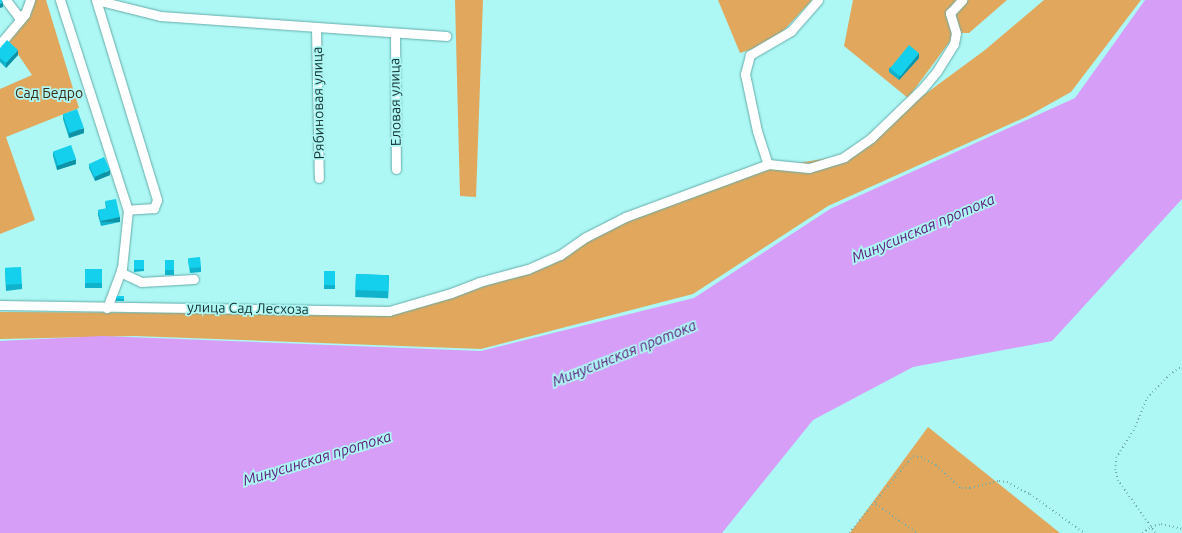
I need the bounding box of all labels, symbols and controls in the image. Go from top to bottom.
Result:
street label: Рябиновая улица [309,46,327,160]
street label: Еловая улица [386,58,404,146]
park label: Сад Бедро [15,85,83,101]
water label: Минусинская протока [849,190,997,266]
street label: улица Сад Лесхоза [187,299,309,317]
water label: Минусинская протока [549,316,699,390]
water label: Минусинская протока [241,427,393,489]

